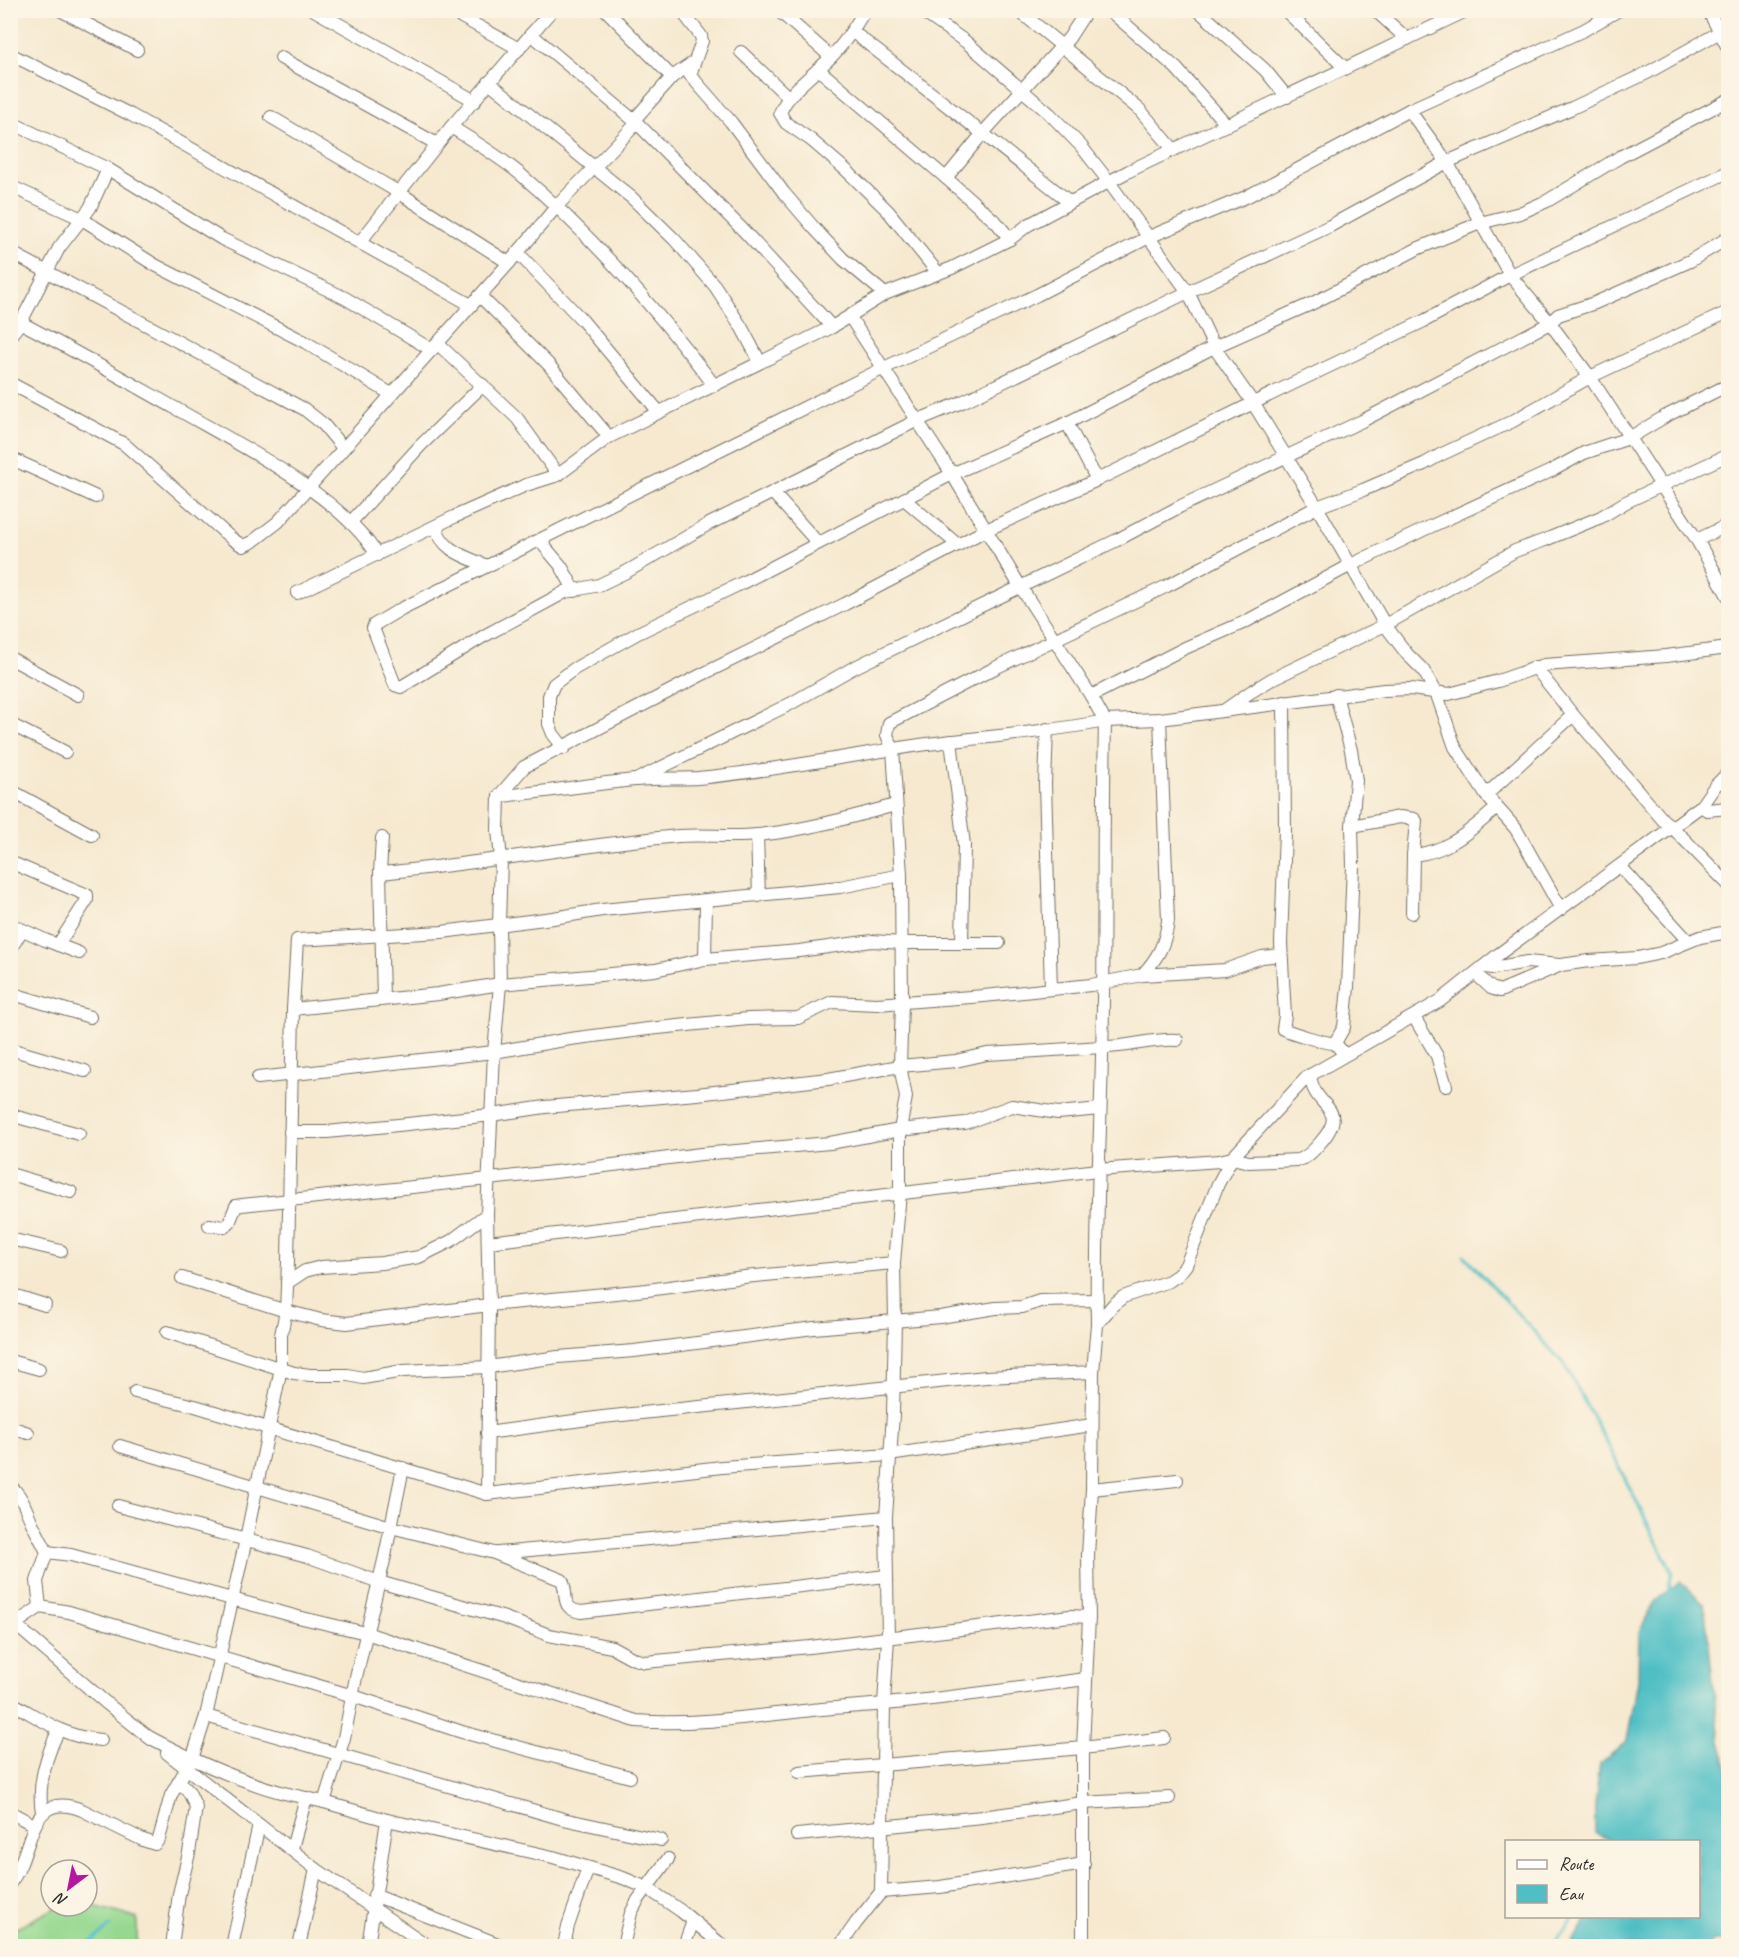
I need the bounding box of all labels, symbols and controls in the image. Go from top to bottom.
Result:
legend [1505,1840,1700,1918]
text: Route [1559,1853,1594,1875]
north arrow [39,1858,99,1918]
text: Eau [1559,1883,1584,1905]
text: N [49,1887,71,1911]

